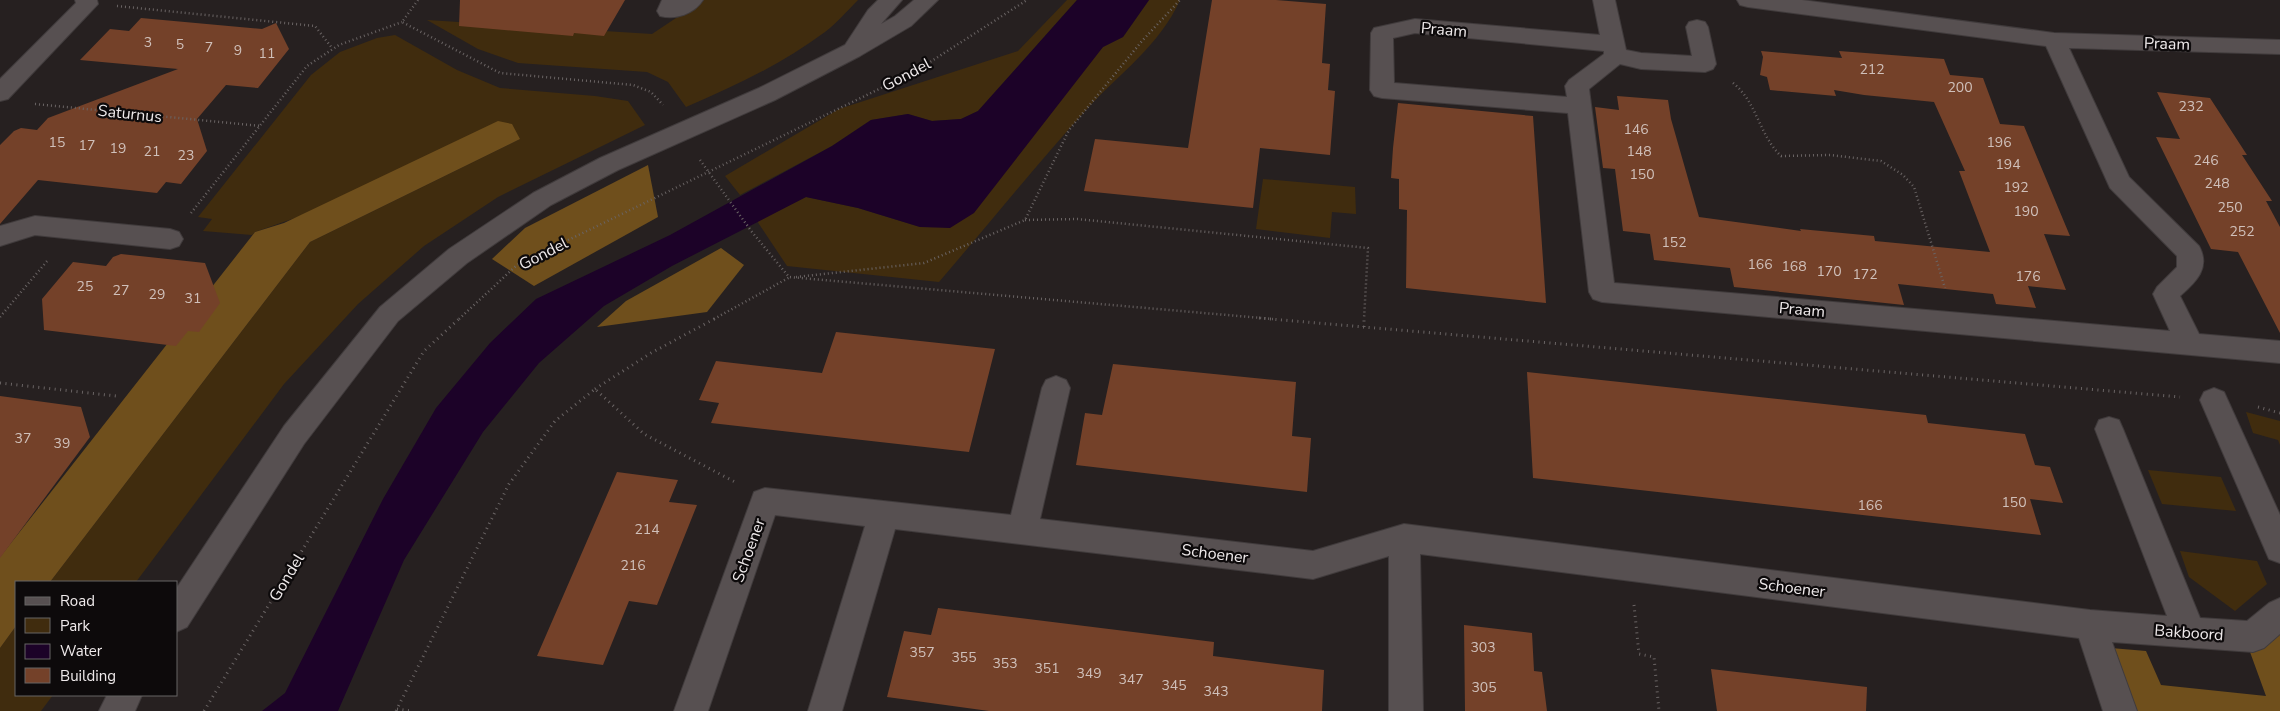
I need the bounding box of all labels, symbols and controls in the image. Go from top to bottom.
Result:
street label: Praam [1420,17,1468,43]
street label: Praam [2143,32,2190,56]
house number: 3 [144,33,152,52]
house number: 5 [176,35,184,54]
house number: 7 [205,38,213,57]
house number: 9 [234,41,242,60]
house number: 11 [259,44,275,63]
street label: Gondel [878,53,935,97]
house number: 212 [1859,60,1885,79]
house number: 200 [1947,78,1973,97]
house number: 232 [2178,97,2204,116]
street label: Saturnus [97,100,163,128]
house number: 146 [1623,120,1649,139]
house number: 15 [49,133,65,152]
house number: 196 [1986,133,2012,152]
house number: 17 [79,136,95,155]
house number: 19 [110,139,126,158]
house number: 21 [144,142,160,161]
house number: 148 [1626,142,1652,161]
house number: 23 [178,146,194,165]
house number: 246 [2193,151,2219,170]
house number: 194 [1995,155,2021,174]
house number: 150 [1629,165,1655,184]
house number: 248 [2204,174,2230,193]
house number: 192 [2003,178,2029,197]
house number: 250 [2217,198,2243,217]
house number: 190 [2013,202,2039,221]
house number: 252 [2229,222,2255,241]
street label: Gondel [515,232,572,276]
house number: 152 [1661,233,1687,252]
house number: 166 [1747,255,1773,274]
house number: 168 [1781,257,1807,276]
house number: 170 [1816,262,1842,281]
house number: 172 [1852,265,1878,284]
house number: 176 [2015,267,2041,286]
house number: 25 [77,277,93,296]
house number: 27 [113,281,129,300]
house number: 29 [149,285,165,304]
house number: 31 [185,289,201,308]
street label: Praam [1778,297,1826,323]
house number: 37 [15,429,31,448]
house number: 39 [54,434,70,453]
house number: 150 [2001,493,2027,512]
house number: 166 [1857,496,1883,515]
street label: Schoener [727,515,771,586]
house number: 214 [634,520,660,539]
street label: Schoener [1180,539,1250,569]
street label: Gondel [264,549,310,606]
house number: 216 [620,556,646,575]
street label: Schoener [1757,573,1827,603]
legend [15,581,178,696]
text: Road [60,591,95,611]
text: Park [60,616,90,636]
street label: Bakboord [2154,620,2224,646]
house number: 303 [1470,638,1496,657]
text: Water [60,641,103,661]
house number: 357 [909,643,935,662]
house number: 355 [951,648,977,667]
house number: 353 [992,654,1018,673]
house number: 351 [1034,659,1060,678]
house number: 349 [1076,664,1102,683]
text: Building [60,666,116,686]
house number: 347 [1118,670,1144,689]
house number: 345 [1161,676,1187,695]
house number: 305 [1471,678,1497,697]
house number: 343 [1203,682,1229,701]

